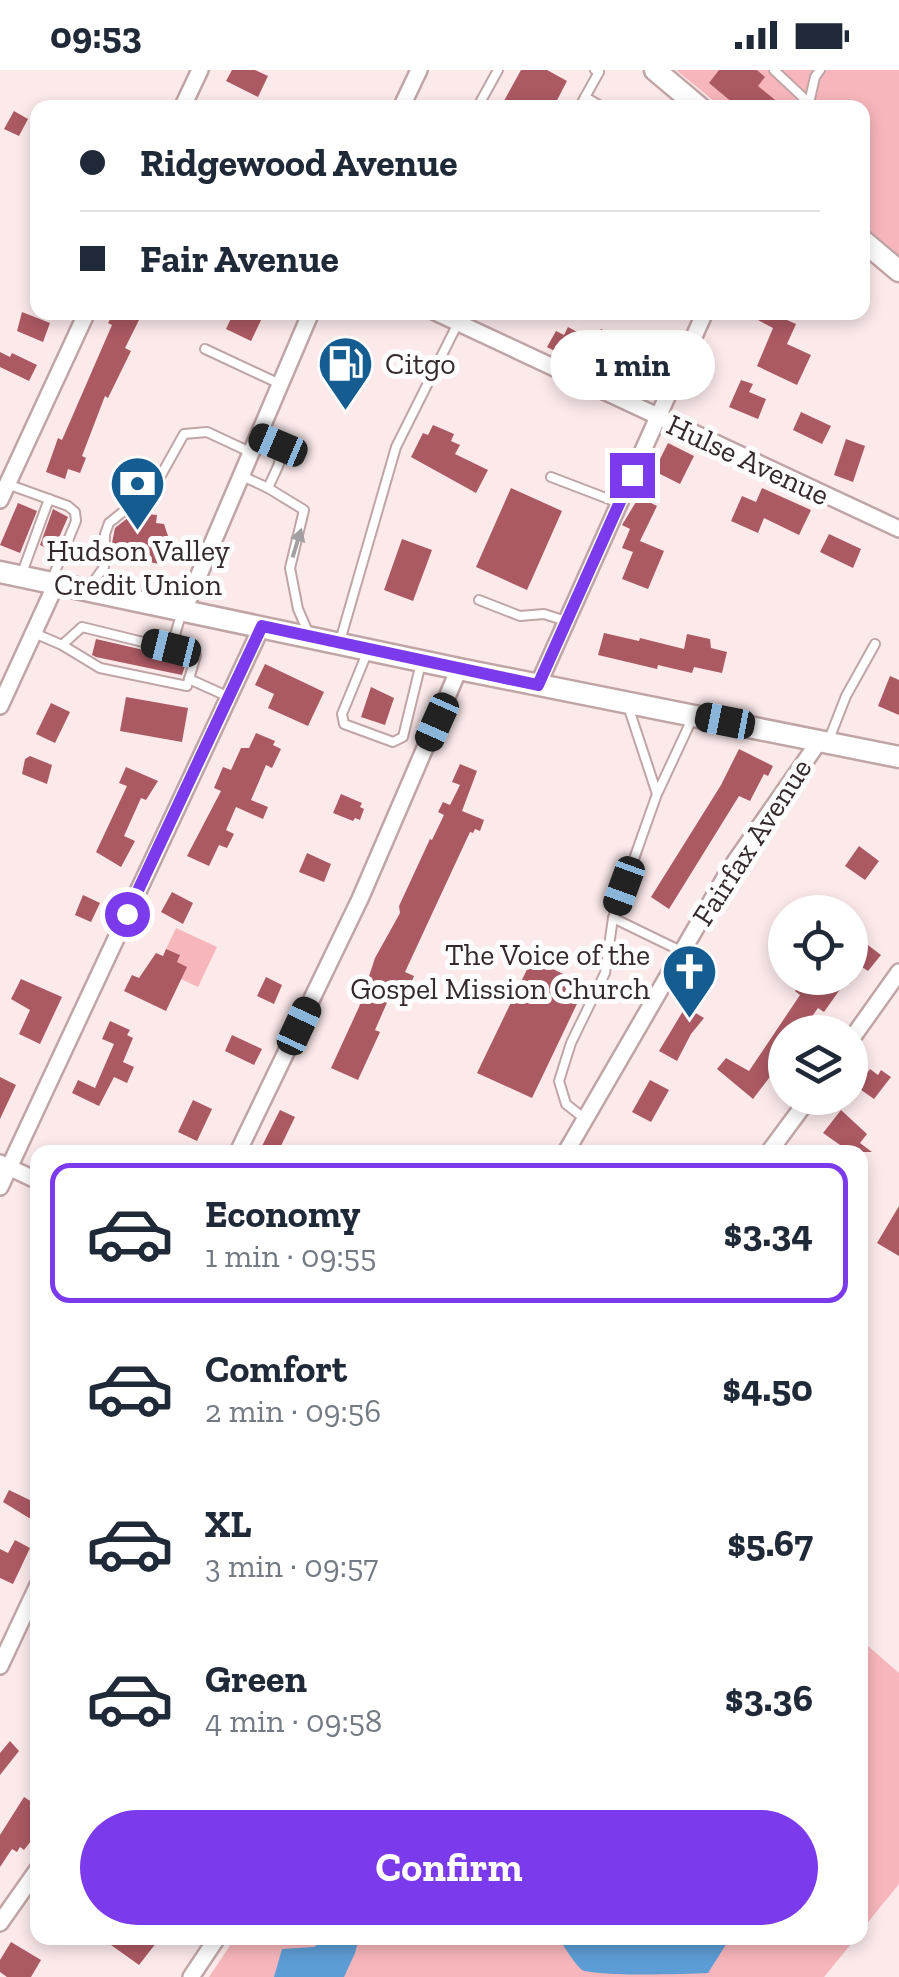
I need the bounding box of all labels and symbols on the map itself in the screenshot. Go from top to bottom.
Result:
callout: 1 min [550,330,714,400]
fuel station icon: Citgo [316,334,376,413]
place label: Citgo [385,346,456,382]
street label: Hulse Avenue [661,407,835,513]
car [245,419,311,471]
bank icon: Hudson Valley Credit Union [108,453,168,532]
route end [610,453,655,498]
one-way arrow [290,527,305,557]
place label: Hudson Valley Credit Union [46,533,231,603]
car [138,626,204,670]
car [411,688,463,756]
car [693,701,757,741]
street label: Fairfax Avenue [685,752,819,932]
car [600,853,648,919]
route start [105,892,150,937]
place label: The Voice of the Gospel Mission Church [350,937,650,1007]
church icon: The Voice of the Gospel Mission Church [659,942,719,1021]
car [273,992,325,1060]

